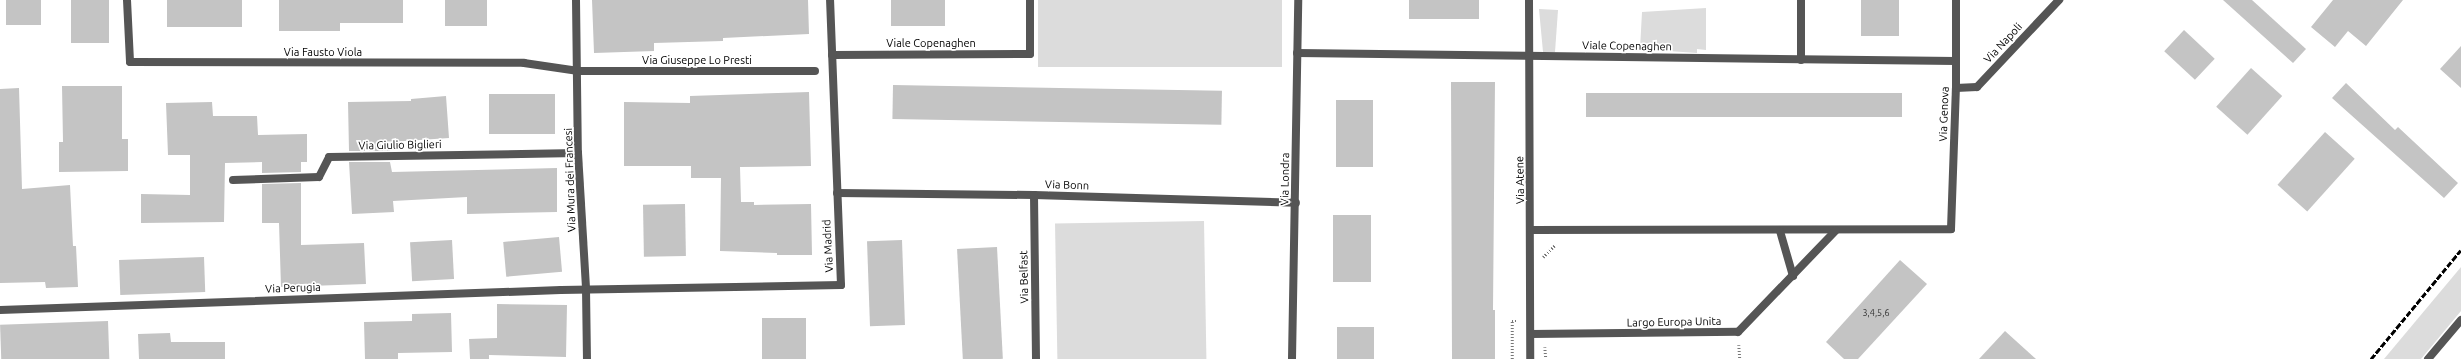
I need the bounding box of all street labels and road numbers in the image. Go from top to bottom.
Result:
street label: Via Napoli [1981,20,2025,66]
street label: Viale Copenaghen [886,36,976,50]
street label: Viale Copenaghen [1582,39,1672,53]
street label: Via Fausto Viola [284,45,362,59]
street label: Via Giuseppe Lo Presti [642,53,752,67]
street label: Via Genova [1936,86,1952,142]
street label: Via Mura dei Francesi [562,128,578,232]
street label: Via Giulio Biglieri [358,138,442,152]
street label: Via Londra [1278,153,1292,205]
street label: Via Atene [1513,156,1527,204]
street label: Via Bonn [1045,178,1089,192]
street label: Via Madrid [820,219,836,273]
street label: Via Belfast [1017,250,1031,304]
street label: Via Perugia [265,280,321,296]
street label: Largo Europa Unita [1627,315,1721,329]

